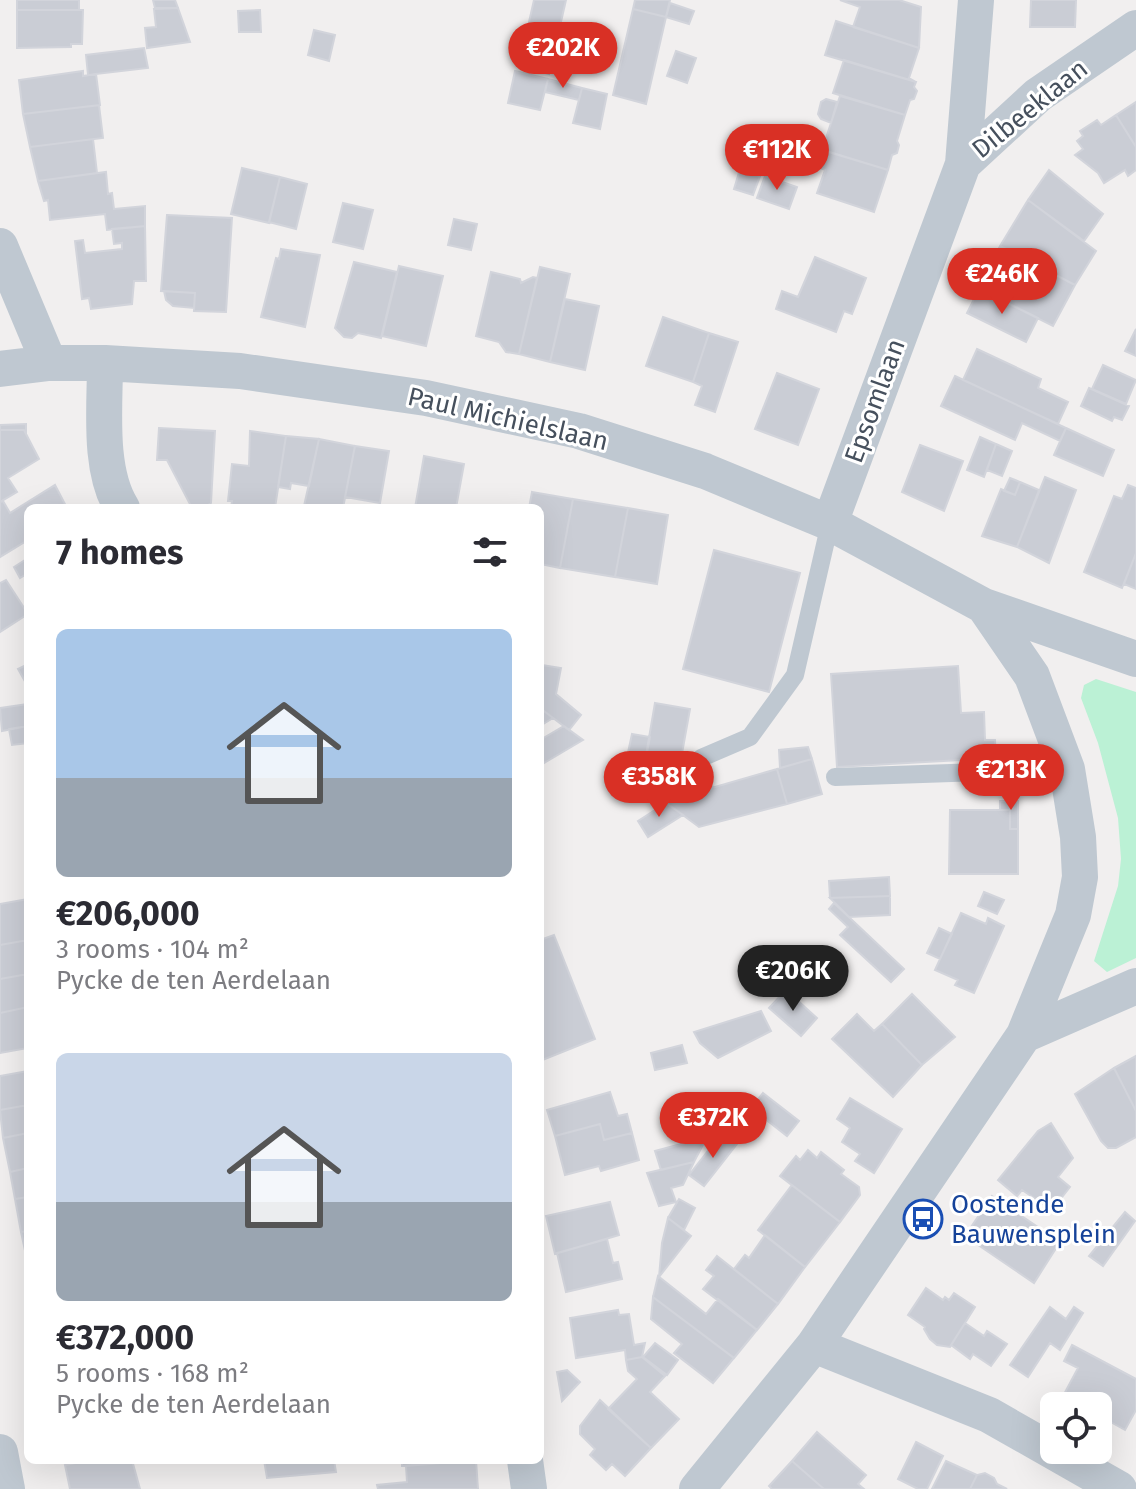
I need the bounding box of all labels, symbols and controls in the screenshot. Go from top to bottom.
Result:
pin: €202K [507,22,619,90]
text: €202K [526,32,600,63]
street label: Dilbeeklaan [966,53,1094,165]
pin: €112K [721,124,833,192]
text: €112K [743,134,811,165]
pin: €246K [946,248,1058,316]
text: €246K [965,258,1039,289]
street label: Epsomlaan [838,335,912,467]
street label: Paul Michielslaan [405,381,611,457]
icon: filters [468,530,512,574]
text: 7 homes [56,532,183,573]
icon: home [212,681,356,825]
pin: €213K [955,744,1067,812]
pin: €358K [603,751,715,819]
text: €213K [976,754,1046,785]
text: €358K [622,761,696,792]
text: €206,000 [56,893,200,934]
text: 3 rooms · 104 m² [56,934,249,965]
pin: €206K [737,945,849,1013]
text: €206K [756,955,830,986]
text: Pycke de ten Aerdelaan [56,965,331,996]
pin: €372K [657,1092,769,1160]
text: €372K [678,1102,748,1133]
icon: home [212,1105,356,1249]
place label: Oostende Bauwensplein [951,1189,1116,1250]
bus stop icon: Oostende Bauwensplein [902,1198,944,1240]
text: €372,000 [56,1317,194,1358]
text: 5 rooms · 168 m² [56,1358,249,1389]
text: Pycke de ten Aerdelaan [56,1389,331,1420]
map controls [1040,1392,1112,1464]
button: locate [1040,1392,1112,1464]

